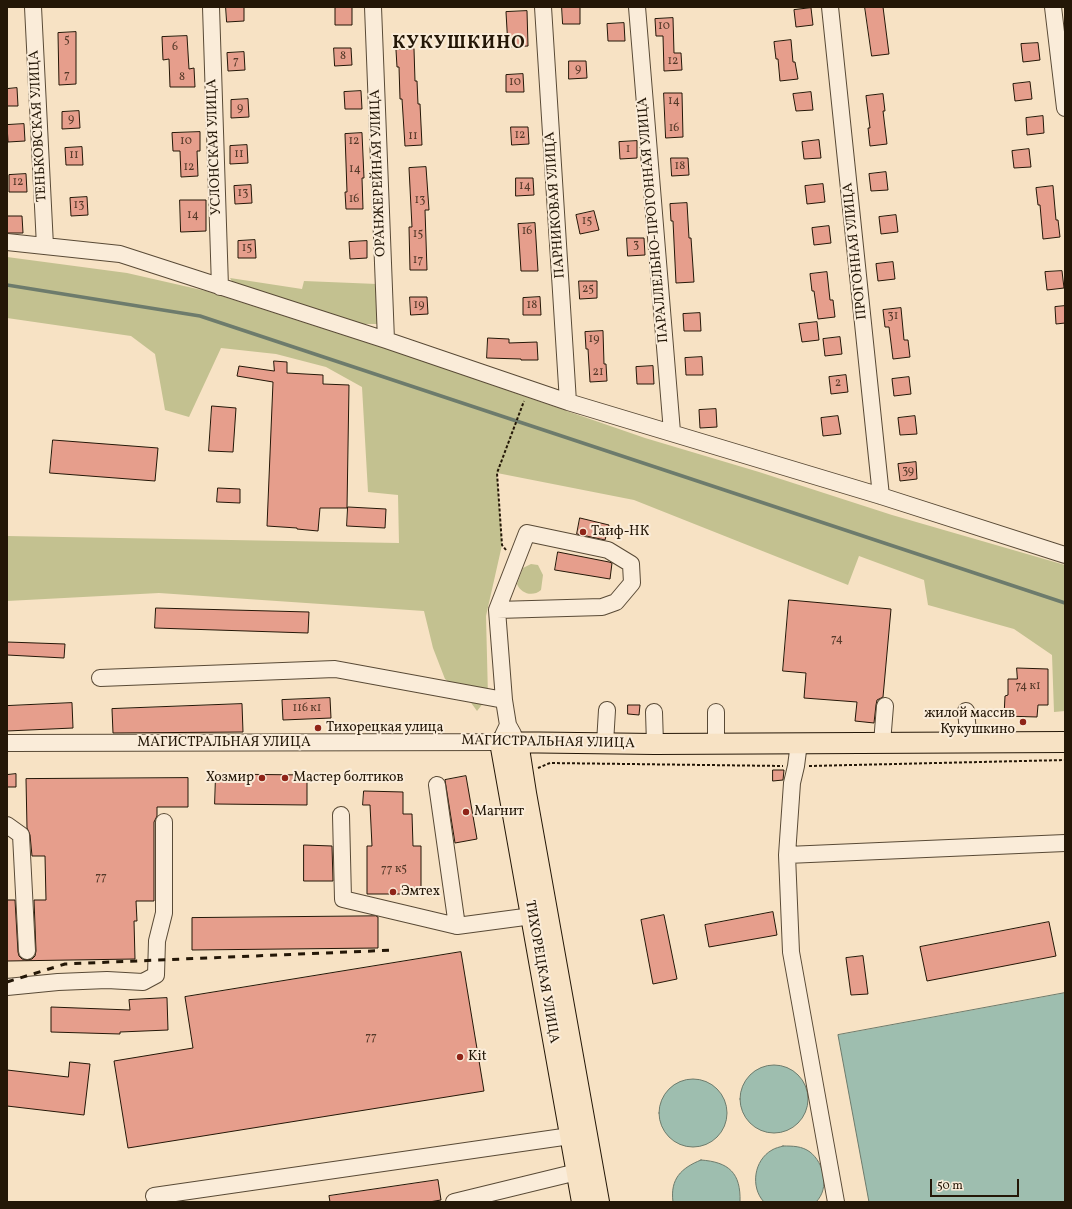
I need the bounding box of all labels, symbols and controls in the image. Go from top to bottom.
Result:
house number: 10 [658,20,670,34]
house number: 5 [64,34,70,48]
district label: КУКУШКИНО [392,34,526,56]
house number: 6 [172,41,178,55]
street label: ТЕНЬКОВСКАЯ УЛИЦА [27,50,51,202]
house number: 8 [340,50,346,64]
house number: 7 [233,55,239,69]
house number: 12 [667,55,679,69]
house number: 9 [575,63,581,77]
house number: 7 [64,69,70,83]
house number: 8 [179,71,185,85]
house number: 10 [509,76,521,90]
street label: УСЛОНСКАЯ УЛИЦА [204,78,226,216]
street label: ОРАНЖЕРЕЙНАЯ УЛИЦА [368,89,390,257]
house number: 14 [668,95,680,109]
street label: ПАРАЛЛЕЛЬНО-ПРОГОННАЯ УЛИЦА [635,96,673,344]
house number: 9 [237,102,243,116]
house number: 9 [68,113,74,127]
house number: 16 [669,122,679,136]
house number: 12 [514,129,526,143]
house number: 11 [408,130,418,144]
street label: ПАРНИКОВАЯ УЛИЦА [542,131,570,279]
house number: 10 [180,135,192,149]
house number: 12 [348,135,360,149]
house number: 1 [626,143,630,157]
house number: 11 [234,148,244,162]
house number: 11 [69,149,79,163]
house number: 18 [675,160,685,174]
house number: 12 [183,161,195,175]
house number: 14 [349,163,361,177]
house number: 12 [12,176,24,190]
house number: 14 [519,180,531,194]
street label: ПРОГОННАЯ УЛИЦА [840,182,872,320]
house number: 13 [238,187,248,201]
house number: 16 [349,193,359,207]
house number: 13 [415,194,425,208]
house number: 13 [74,199,84,213]
house number: 14 [187,209,199,223]
house number: 15 [582,215,592,229]
house number: 16 [522,225,532,239]
house number: 15 [413,228,423,242]
house number: 3 [633,239,639,253]
house number: 15 [242,242,252,256]
house number: 17 [413,254,423,268]
house number: 25 [582,283,594,297]
house number: 19 [414,299,424,313]
house number: 18 [527,299,537,313]
house number: 31 [888,310,898,324]
house number: 19 [589,333,599,347]
house number: 21 [592,366,604,380]
house number: 2 [835,377,841,391]
house number: 39 [902,465,914,479]
place label: Таиф-НК [591,524,649,540]
marker: Таиф-НК [578,527,588,537]
house number: 74 [831,633,843,647]
house number: 74 к1 [1015,680,1041,694]
house number: 116 к1 [293,702,321,716]
place label: жилой массив Кукушкино [924,706,1015,738]
marker: жилой массив Кукушкино [1018,717,1028,727]
place label: Тихорецкая улица [326,720,443,736]
marker: Тихорецкая улица [313,723,323,733]
street label: МАГИСТРАЛЬНАЯ УЛИЦА [461,733,635,753]
street label: МАГИСТРАЛЬНАЯ УЛИЦА [137,735,311,751]
place label: Хозмир [206,770,254,786]
place label: Мастер болтиков [293,770,404,786]
marker: Хозмир [257,773,267,783]
marker: Мастер болтиков [280,773,290,783]
place label: Магнит [474,804,524,820]
marker: Магнит [461,807,471,817]
house number: 77 к5 [381,863,407,877]
house number: 77 [95,871,107,885]
place label: Эмтех [401,884,440,900]
marker: Эмтех [388,887,398,897]
street label: ТИХОРЕЦКАЯ УЛИЦА [520,899,562,1045]
house number: 77 [365,1031,377,1045]
place label: Kit [468,1049,487,1065]
marker: Kit [455,1052,465,1062]
scale bar [932,1171,1021,1197]
text: 50 m [937,1178,963,1194]

